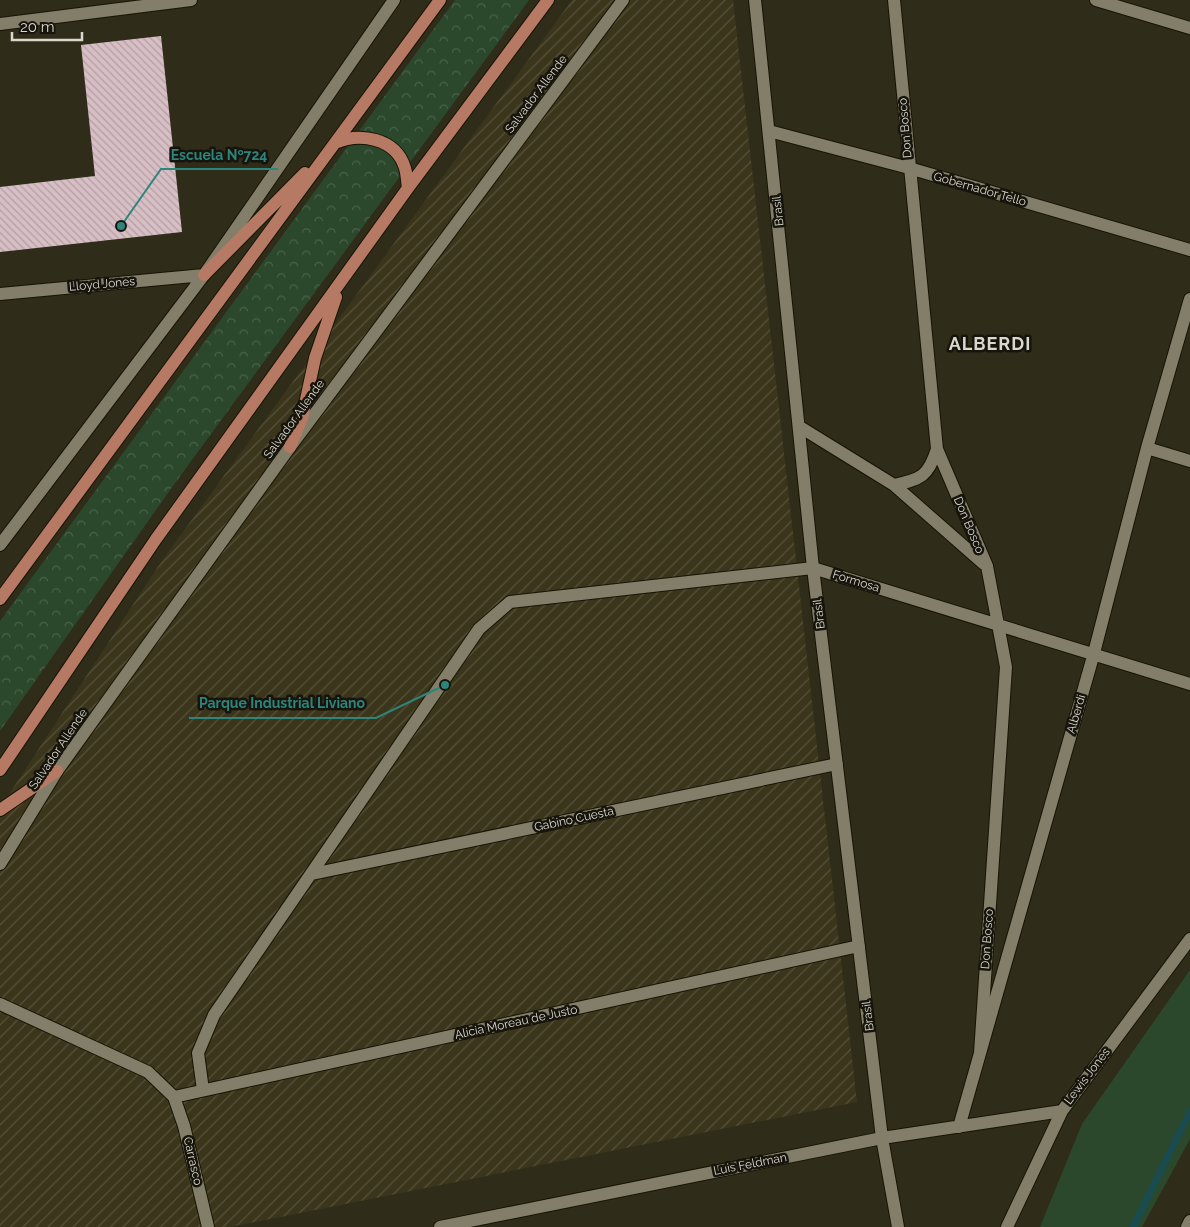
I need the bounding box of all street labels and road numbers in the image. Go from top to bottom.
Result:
street label: Salvador Allende [502,52,570,136]
street label: Don Bosco [895,97,915,159]
street label: Gobernador Tello [932,169,1028,209]
street label: Brasil [769,194,787,227]
street label: Lloyd Jones [68,274,136,294]
street label: Salvador Allende [261,377,327,461]
street label: Don Bosco [951,494,987,556]
street label: Formosa [831,567,881,595]
street label: Brasil [810,597,828,630]
street label: Alberdi [1064,693,1088,735]
street label: Salvador Allende [26,706,90,792]
street label: Gabino Cuesta [533,804,615,834]
street label: Don Bosco [978,908,996,970]
street label: Brasil [859,999,877,1032]
street label: Alicia Moreau de Justo [453,1002,579,1042]
street label: Lewis Jones [1061,1045,1113,1107]
street label: Carrasco [181,1135,205,1187]
street label: Luis Feldman [712,1150,788,1178]

